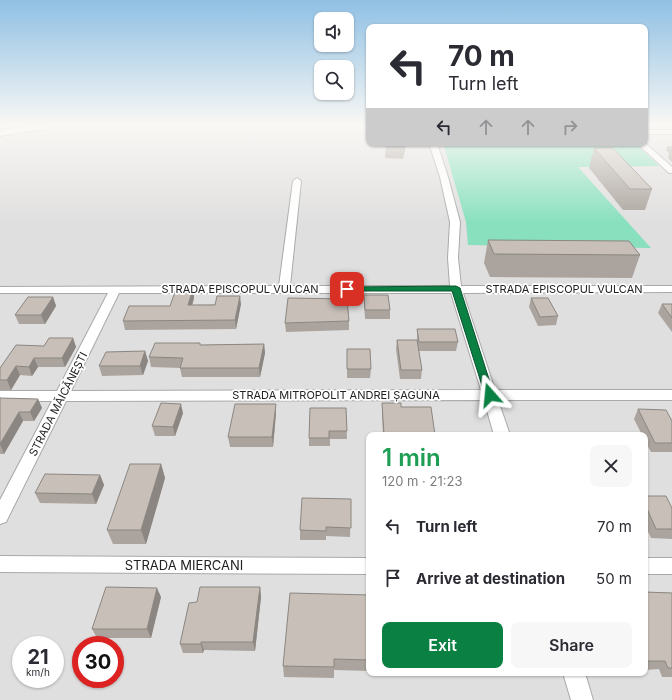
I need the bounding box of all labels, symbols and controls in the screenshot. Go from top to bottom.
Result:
map controls [314,12,354,100]
button: sound [314,12,354,52]
text: 70 m [448,39,515,73]
icon: left [382,40,434,92]
button: search [314,60,354,100]
text: Turn left [448,73,518,94]
icon: left [433,116,455,138]
icon: ahead [475,116,497,138]
icon: ahead [517,116,539,138]
icon: right [559,116,581,138]
pin [330,272,364,306]
icon: arrive [336,278,358,300]
street label: STRADA EPISCOPUL VULCAN [161,282,319,296]
street label: STRADA EPISCOPUL VULCAN [485,282,643,296]
street label: STRADA MĂICĂNEȘTI [26,350,90,458]
position arrow [469,374,511,416]
street label: STRADA MITROPOLIT ANDREI ȘAGUNA [232,388,440,402]
text: 1 min [382,443,441,472]
button: close [590,445,632,487]
text: 120 m · 21:23 [382,473,462,489]
icon: left [382,515,404,537]
text: Turn left [416,517,477,536]
text: 70 m [597,517,632,536]
street label: STRADA MIERCANI [125,557,243,573]
icon: arrive [382,567,404,589]
text: Arrive at destination [416,569,565,588]
text: 50 m [596,569,632,588]
button: Exit [382,622,503,668]
button: Share [511,622,632,668]
speed limit sign: 30 [72,636,124,688]
text: 21 [27,645,49,669]
text: km/h [26,666,50,678]

